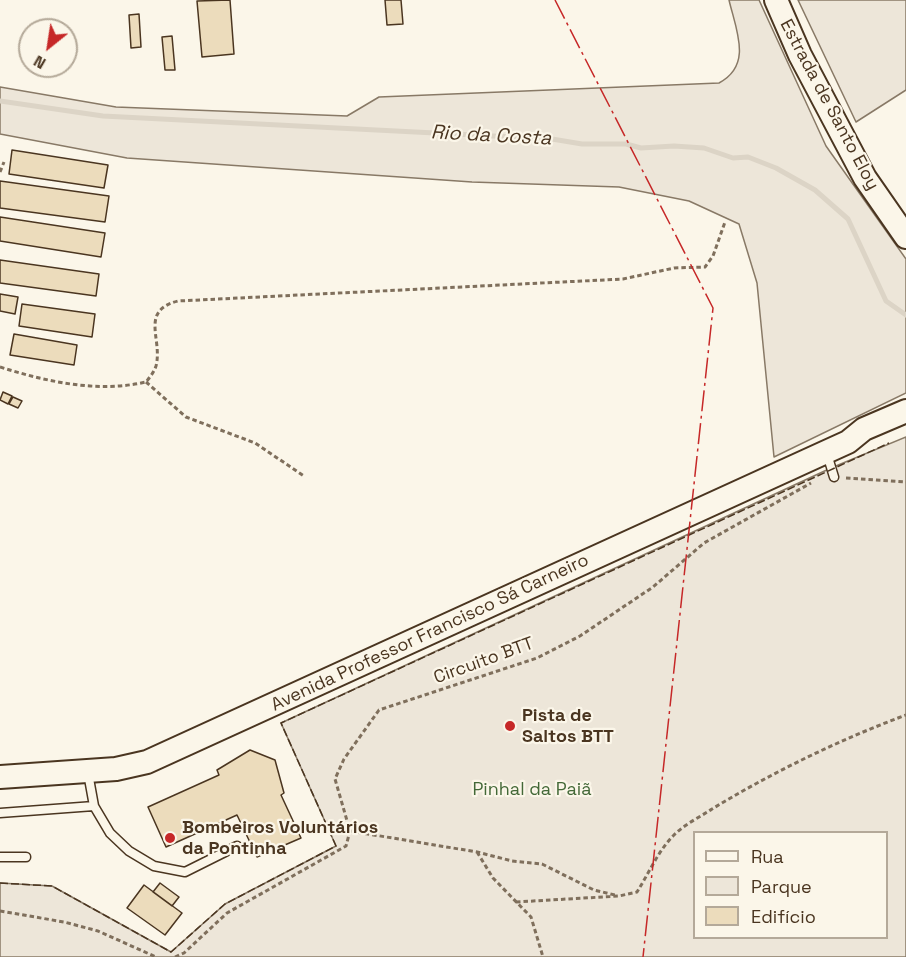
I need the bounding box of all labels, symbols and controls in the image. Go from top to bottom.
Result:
street label: Estrada de Santo Eloy [775,16,883,194]
north arrow [18,18,78,78]
text: N [30,51,50,74]
water label: Rio da Costa [430,121,552,151]
street label: Avenida Professor Francisco Sá Carneiro [268,550,592,716]
street label: Circuito BTT [431,633,537,689]
place label: Pista de Saltos BTT [522,705,614,748]
marker: Pista de Saltos BTT [503,719,517,733]
park label: Pinhal da Paiã [473,779,591,801]
place label: Bombeiros Voluntários da Pontinha [182,817,378,860]
marker: Bombeiros Voluntários da Pontinha [163,831,177,845]
legend [693,831,888,939]
text: Rua [751,845,784,868]
text: Parque [751,875,812,898]
text: Edifício [751,905,816,928]

